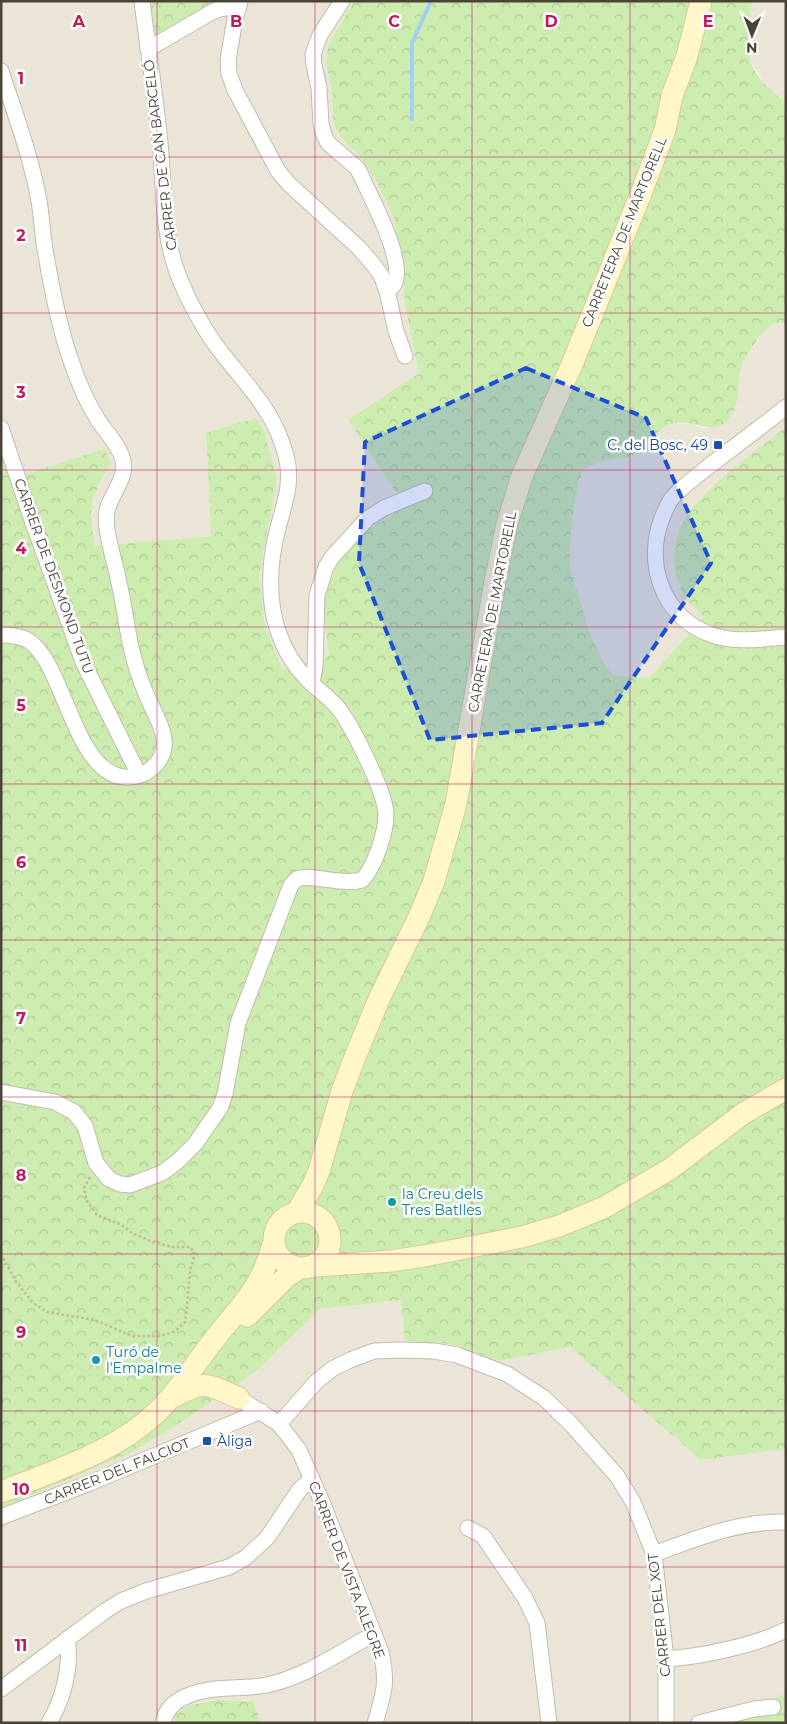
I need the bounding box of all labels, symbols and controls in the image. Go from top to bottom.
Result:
north arrow [727,10,777,60]
text: A [72,12,86,31]
text: B [230,12,242,31]
text: C [388,12,400,31]
text: D [544,12,558,31]
text: E [703,12,713,31]
text: N [746,39,758,57]
street label: CARRER DE CAN BARCELÓ [139,58,181,251]
text: 1 [18,69,24,88]
street label: CARRETERA DE MARTORELL [577,133,671,330]
text: 2 [16,226,26,245]
text: 3 [15,383,26,402]
place label: C. del Bosc, 49 [607,436,708,454]
marker: C. del Bosc, 49 [712,439,724,451]
street label: CARRER DE DESMOND TUTU [10,476,98,676]
street label: CARRETERA DE MARTORELL [464,509,520,714]
text: 4 [15,539,27,558]
text: 5 [16,696,26,715]
text: 6 [16,853,26,872]
text: 7 [16,1009,26,1028]
text: 8 [16,1166,26,1185]
place label: la Creu dels Tres Batlles [402,1185,483,1219]
marker: la Creu dels Tres Batlles [386,1196,398,1208]
text: 9 [16,1323,26,1342]
place label: Turó de l'Empalme [106,1343,182,1377]
marker: Turó de l'Empalme [90,1354,102,1366]
place label: Àliga [217,1432,252,1450]
street label: CARRER DEL FALCIOT [41,1433,193,1509]
marker: Àliga [201,1435,213,1447]
street label: CARRER DE VISTA ALEGRE [305,1478,389,1662]
text: 10 [12,1480,30,1499]
street label: CARRER DEL XOT [644,1552,674,1678]
text: 11 [15,1636,27,1655]

